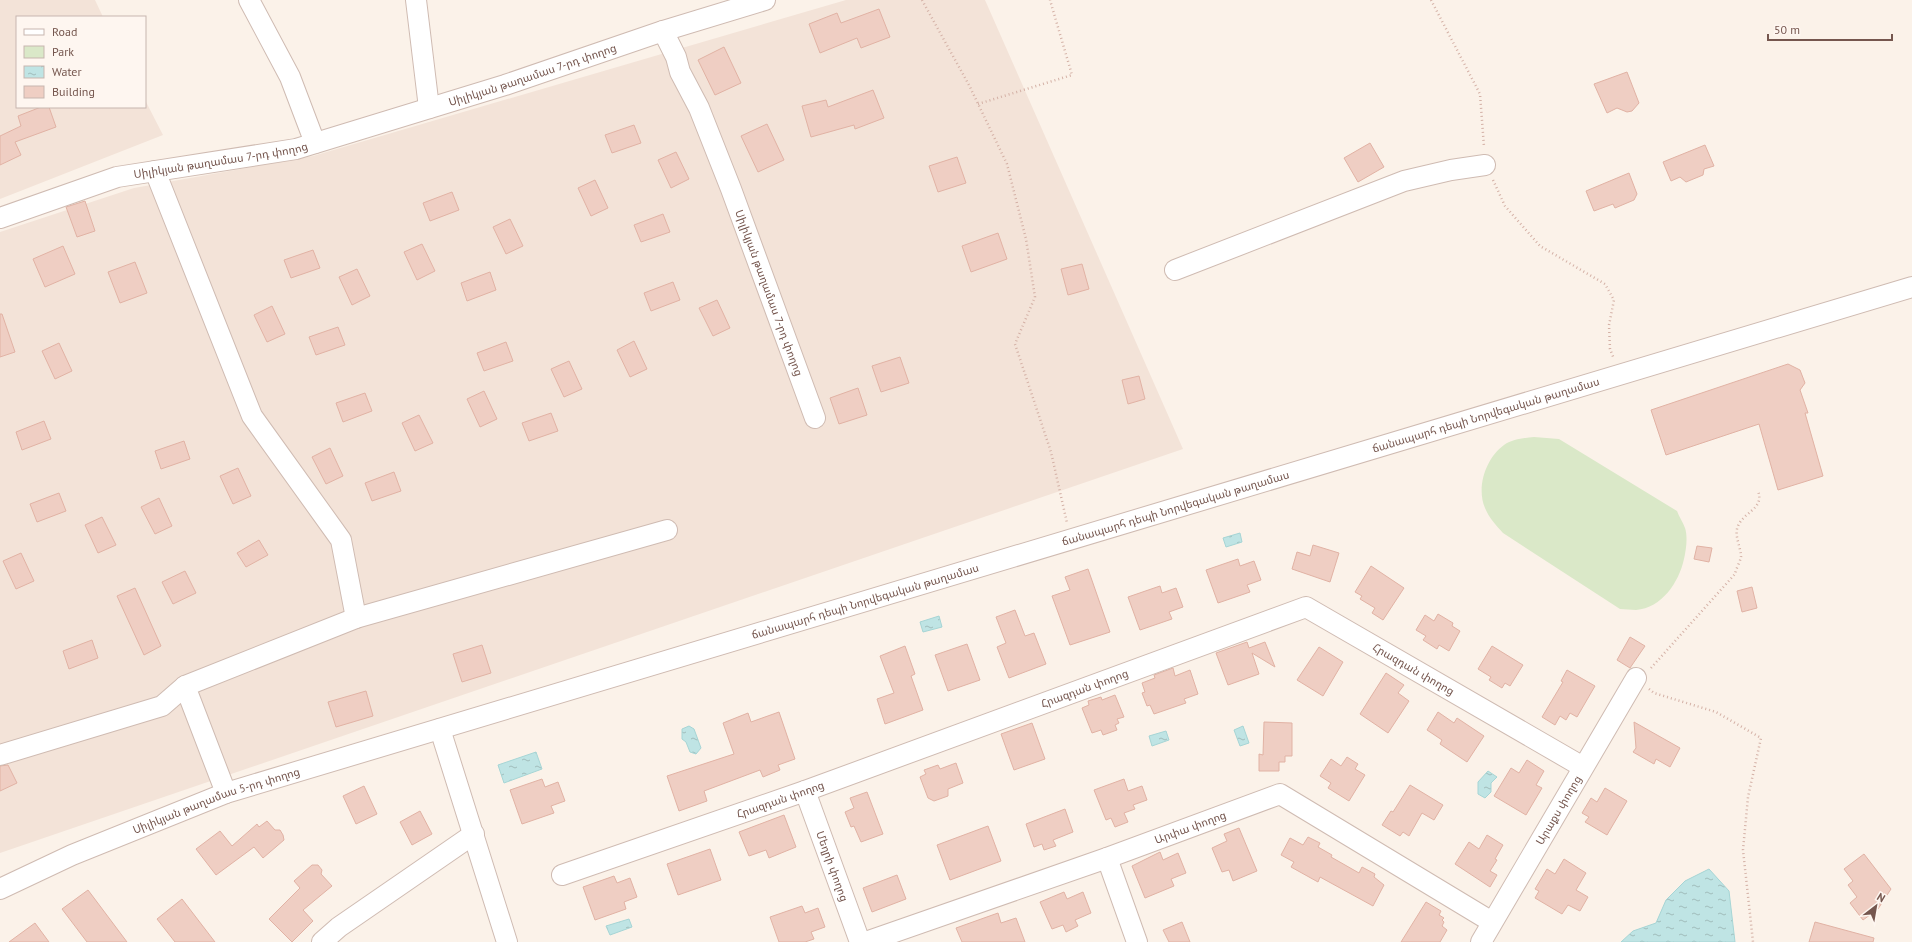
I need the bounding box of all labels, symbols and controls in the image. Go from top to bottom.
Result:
legend [16,16,146,108]
scale bar [1768,16,1892,42]
text: 50 m [1774,22,1800,37]
text: Road [52,24,77,39]
street label: Սիլիկյան թաղամաս 7-րդ փողոց [447,40,618,109]
text: Park [52,44,74,59]
text: Water [52,64,82,79]
text: Building [52,84,95,99]
street label: Սիլիկյան թաղամաս 7-րդ փողոց [133,139,309,181]
street label: Սիլիկյան թաղամաս 7-րդ փողոց [732,208,806,378]
street label: ճանապարհ դեպի Նորվեգական թաղամաս [1371,374,1601,456]
street label: ճանապարհ դեպի Նորվեգական թաղամաս [1060,467,1291,549]
street label: ճանապարհ դեպի Նորվեգական թաղամաս [750,560,981,642]
street label: Հրազդան փողոց [1370,640,1457,698]
street label: Հրազդան փողոց [1039,666,1130,711]
street label: Սիլիկյան թաղամաս 5-րդ փողոց [131,764,302,837]
street label: Արաքս փողոց [1533,773,1584,847]
street label: Հրազդան փողոց [735,778,826,821]
street label: Արփա փողոց [1152,808,1228,847]
street label: Մեղրի փողոց [813,829,852,903]
north arrow [1856,886,1896,926]
text: N [1874,890,1888,905]

